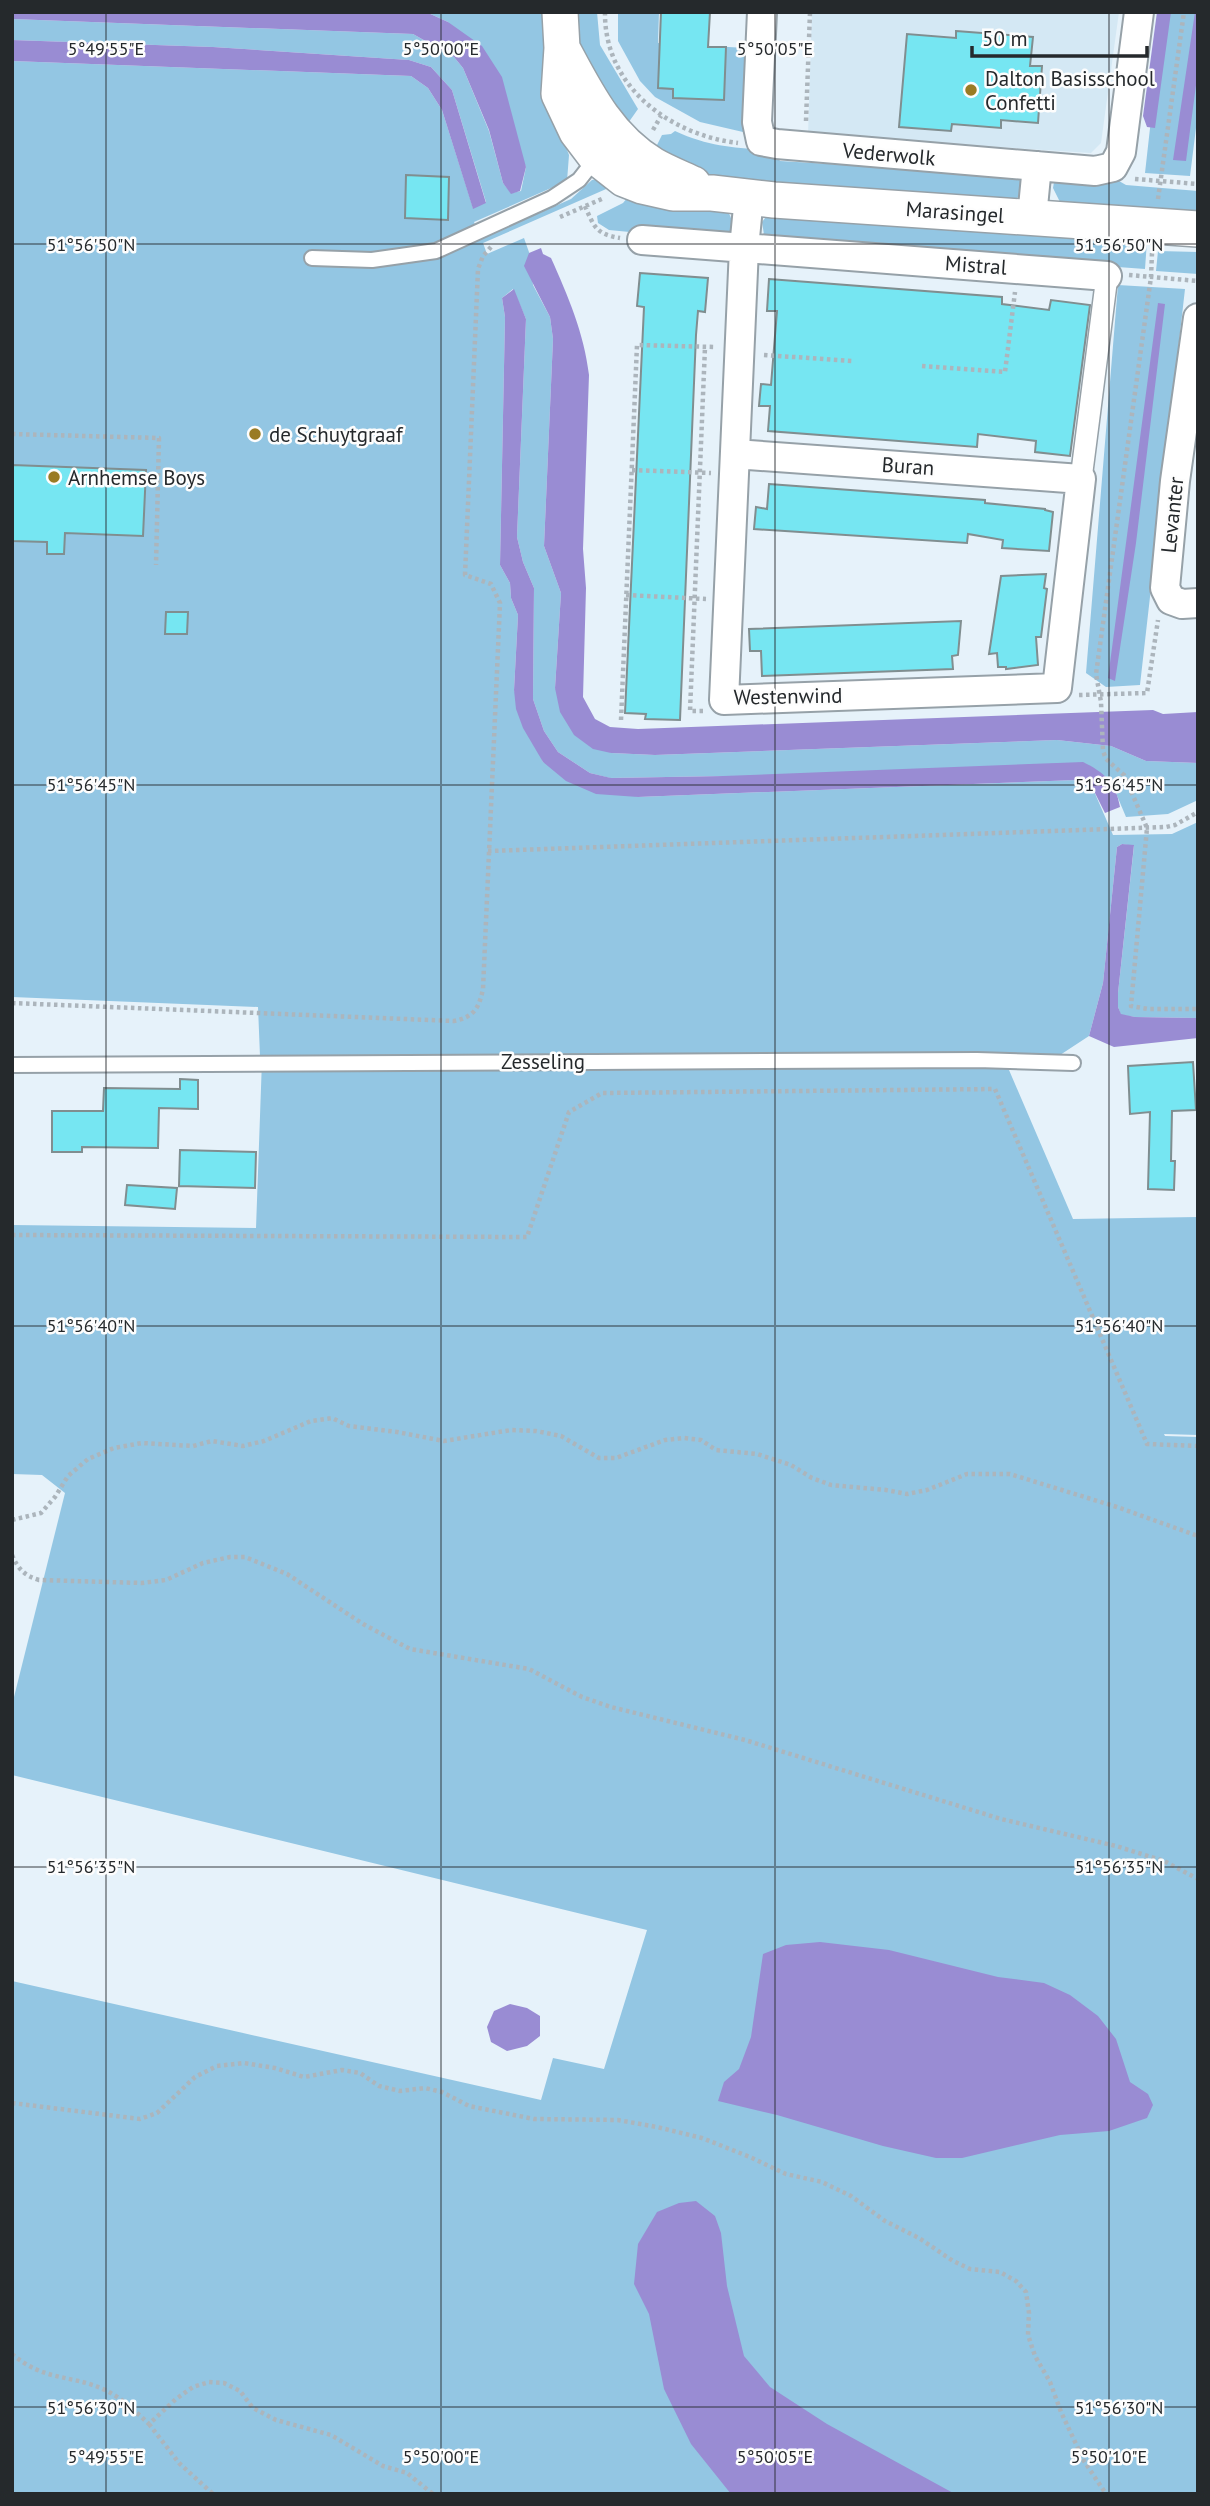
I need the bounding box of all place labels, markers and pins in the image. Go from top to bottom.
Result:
place label: Dalton Basisschool Confetti [985,65,1155,116]
marker: Dalton Basisschool Confetti [963,82,979,98]
place label: de Schuytgraaf [269,421,404,448]
marker: de Schuytgraaf [247,426,263,442]
place label: Arnhemse Boys [68,464,205,491]
marker: Arnhemse Boys [46,469,62,485]

